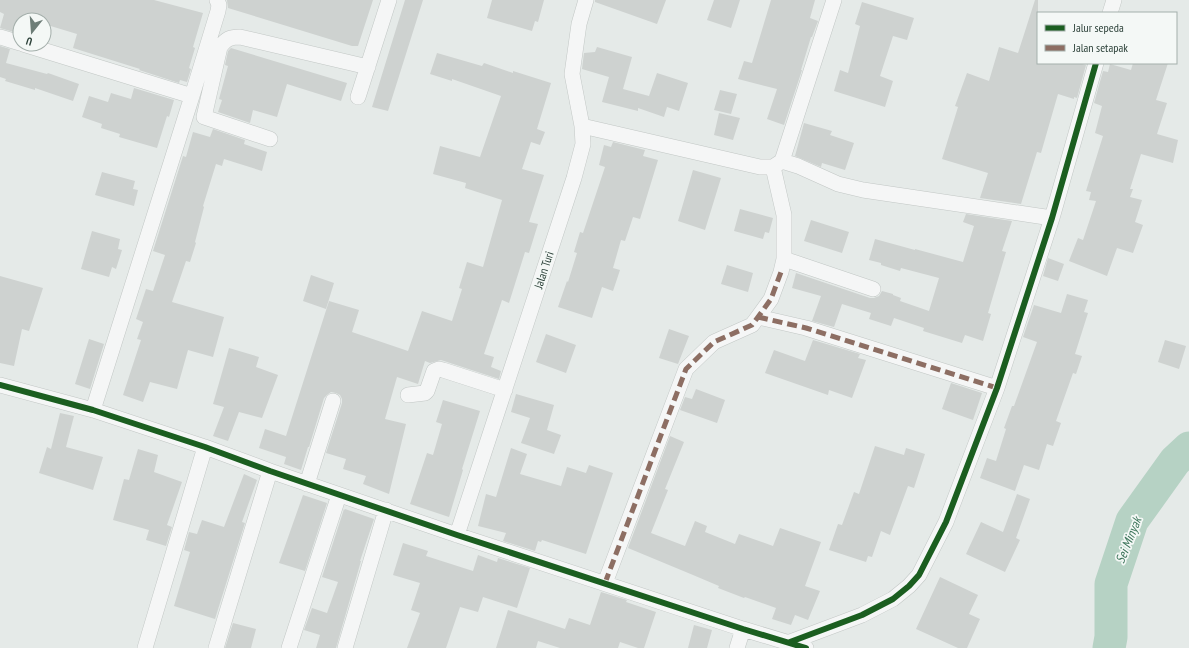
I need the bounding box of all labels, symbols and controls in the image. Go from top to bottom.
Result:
north arrow [12,12,52,52]
legend [1037,12,1177,64]
text: Jalur sepeda [1072,20,1124,35]
text: U [24,34,34,49]
text: Jalan setapak [1072,40,1128,55]
street label: Jalan Turi [530,249,557,291]
water label: Sei Minyak [1112,513,1146,566]

